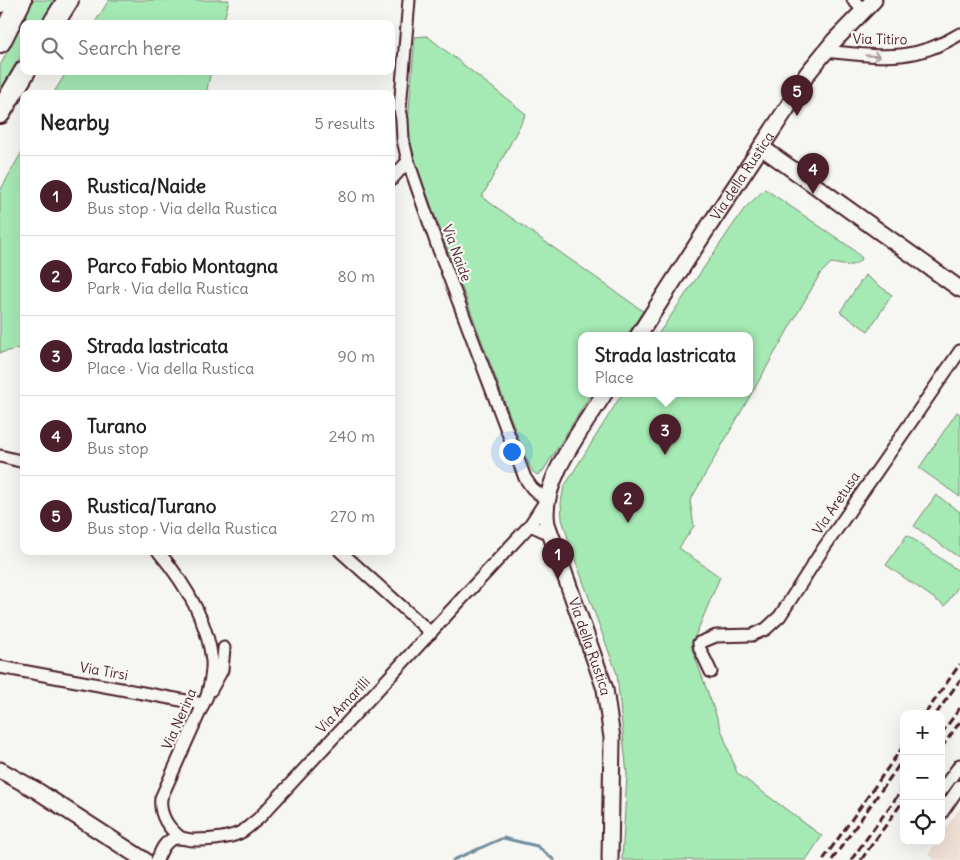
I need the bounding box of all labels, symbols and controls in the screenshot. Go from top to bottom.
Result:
search box [20,20,395,75]
street label: Via Titiro [852,30,908,48]
icon: search [38,34,66,62]
text: Search here [78,36,181,60]
one-way arrow [865,51,881,60]
pin: 5 [781,75,813,116]
text: Nearby [40,109,110,136]
text: 5 results [314,113,375,133]
street label: Via della Rustica [706,128,778,224]
pin: 4 [797,153,829,194]
text: Rustica/Naide [87,174,206,198]
text: 1 [53,186,59,206]
text: 80 m [337,186,375,206]
text: Bus stop · Via della Rustica [87,198,277,218]
street label: Via Naide [438,222,476,284]
text: Parco Fabio Montagna [87,254,278,278]
text: 2 [52,266,60,286]
text: 80 m [337,266,375,286]
text: Park · Via della Rustica [87,278,249,298]
popup [578,332,753,397]
text: Strada lastricata [87,334,228,358]
text: Strada lastricata [595,343,736,367]
text: 3 [51,346,61,366]
text: 90 m [337,346,375,366]
text: Place · Via della Rustica [87,358,254,378]
text: Place [595,367,634,387]
text: Turano [87,414,147,438]
pin: 3 [649,414,681,455]
text: 4 [51,426,61,446]
text: 240 m [329,426,375,446]
text: Bus stop [87,438,149,458]
your location [499,439,525,465]
street label: Via Aretusa [808,468,864,538]
pin: 2 [612,482,644,523]
text: Rustica/Turano [87,494,216,518]
text: 5 [51,506,61,526]
text: 270 m [330,506,375,526]
text: Bus stop · Via della Rustica [87,518,277,538]
pin: 1 [542,538,574,579]
street label: Via della Rustica [565,595,615,697]
street label: Via Tirsi [78,658,130,684]
street label: Via Amarilli [312,673,374,737]
street label: Via Nerina [158,686,200,752]
map controls [900,710,945,845]
button: + [900,710,945,755]
button: − [900,755,945,800]
button: locate [900,800,945,845]

